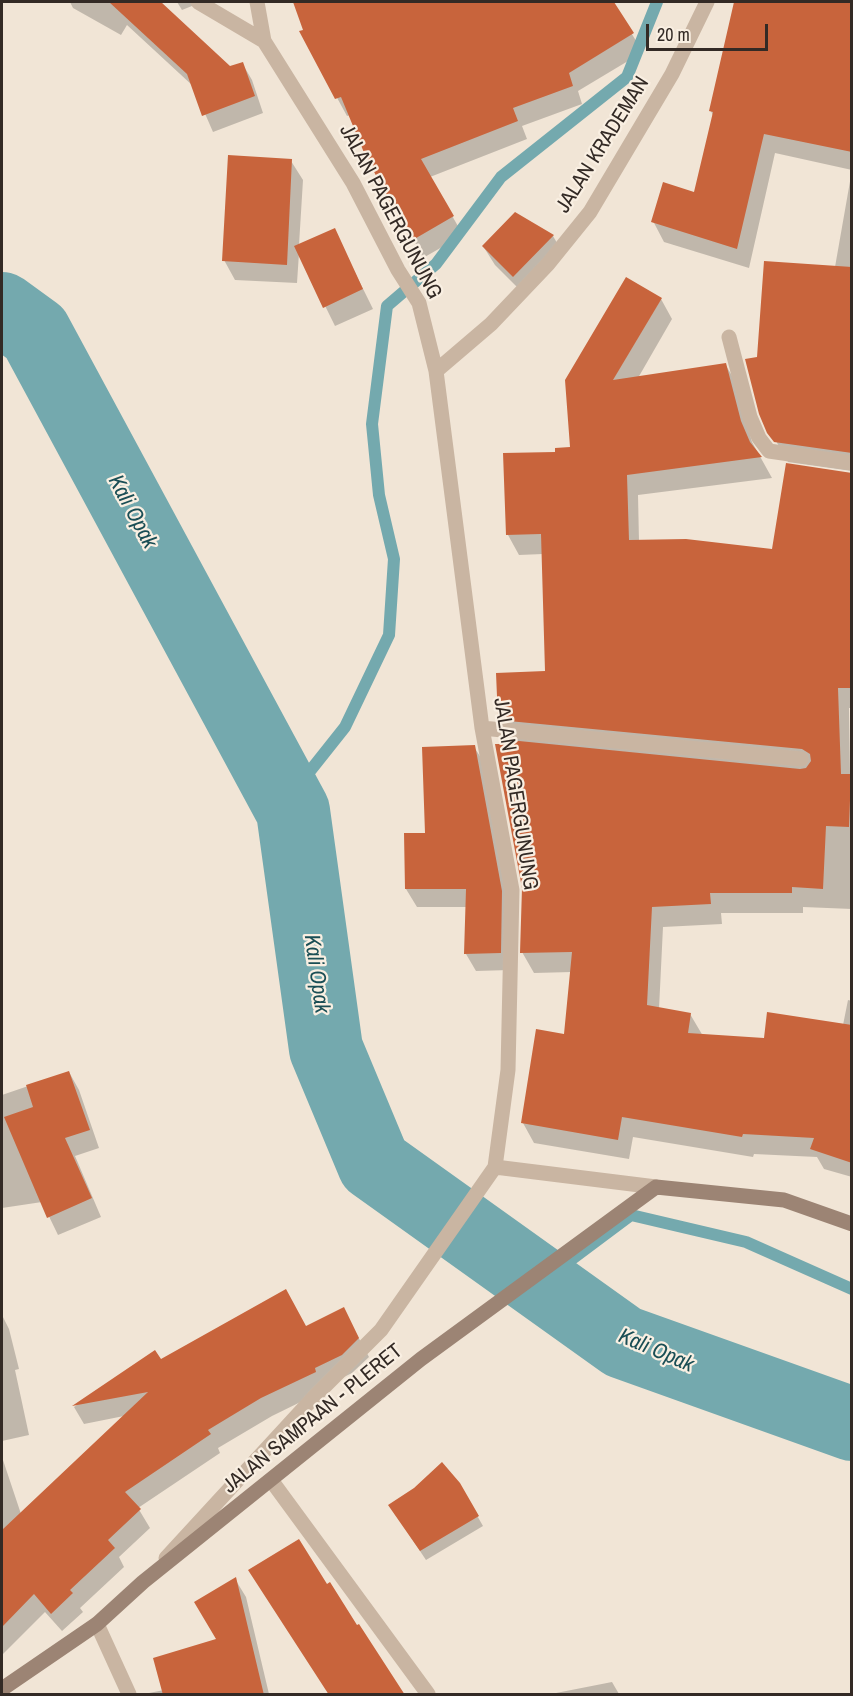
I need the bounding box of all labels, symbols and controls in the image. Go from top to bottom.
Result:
scale bar [649,12,770,50]
text: 20 m [657,22,690,47]
street label: JALAN KRADEMAN [551,72,655,218]
street label: JALAN PAGERGUNUNG [333,120,447,304]
water label: Kali Opak [102,471,162,553]
street label: JALAN PAGERGUNUNG [487,696,543,892]
water label: Kali Opak [297,933,335,1015]
water label: Kali Opak [614,1323,698,1379]
street label: JALAN SAMPAAN - PLERET [218,1339,408,1499]

